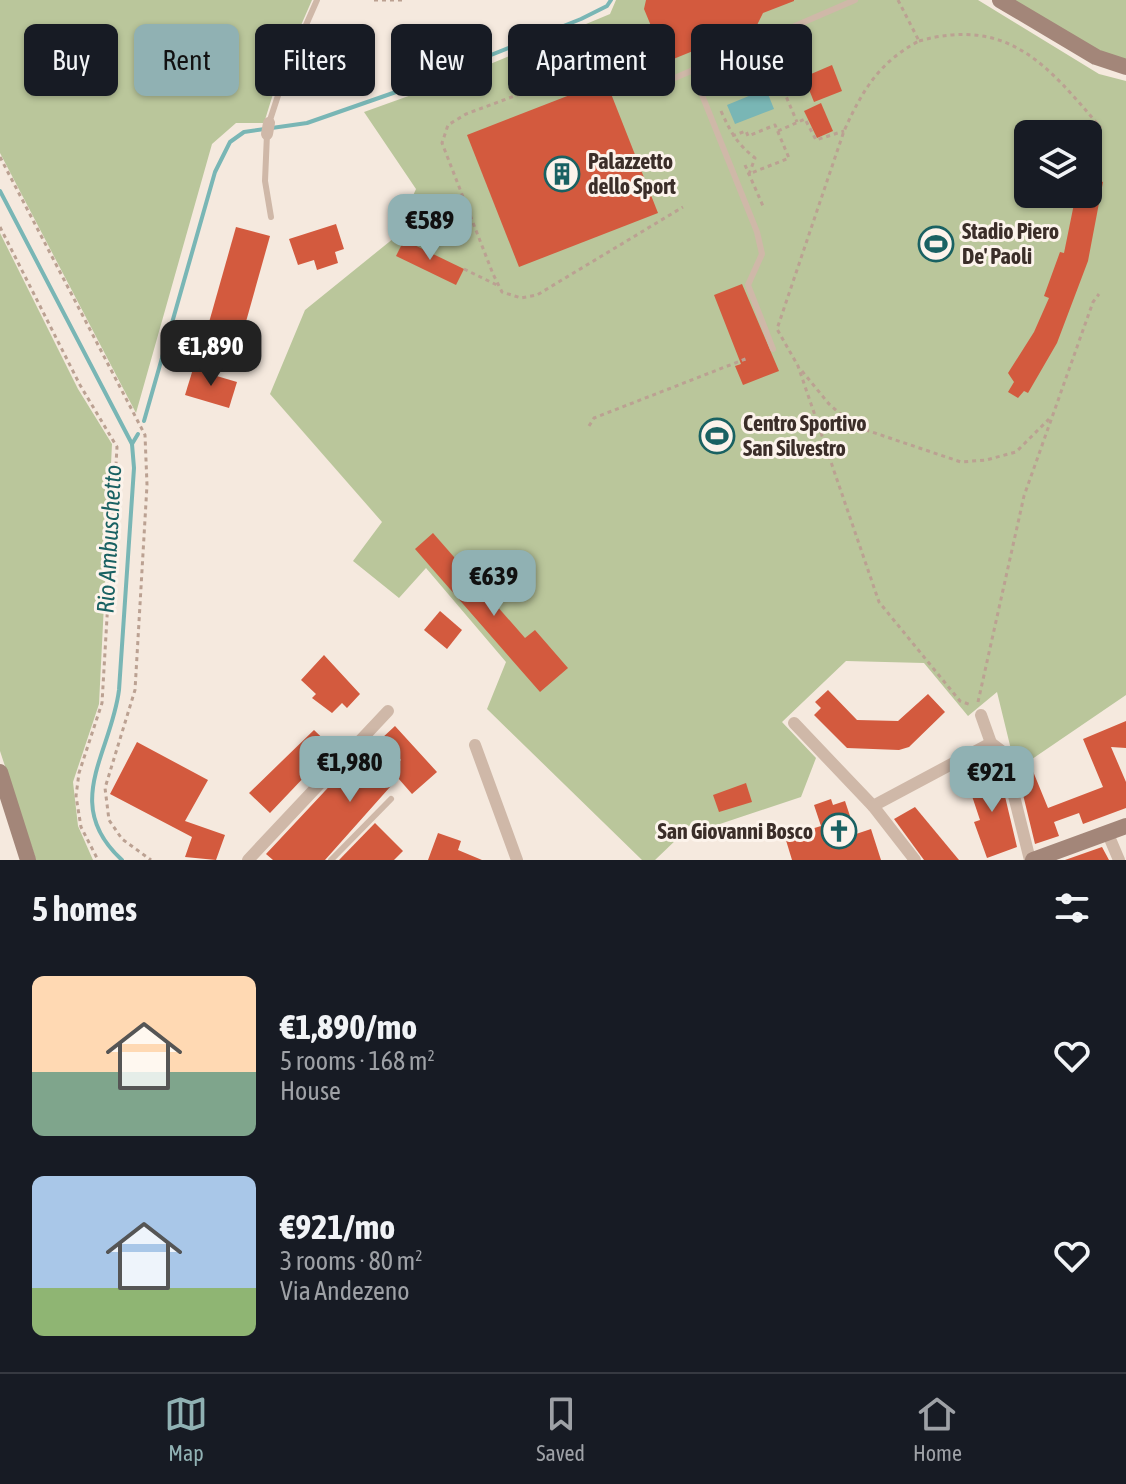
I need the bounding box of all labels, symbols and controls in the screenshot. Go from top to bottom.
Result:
chip: Buy [24,24,118,96]
chip: Rent [134,24,239,96]
chip: Filters [255,24,375,96]
chip: New [391,24,492,96]
chip: Apartment [508,24,675,96]
chip: House [691,24,812,96]
map controls [1014,120,1102,208]
button: layers [1014,120,1102,208]
place label: Palazzetto dello Sport [588,148,676,199]
building icon: Palazzetto dello Sport [543,155,581,193]
pin: €589 [383,194,477,262]
text: €589 [406,205,454,235]
place label: Stadio Piero De' Paoli [962,218,1059,269]
sports icon: Stadio Piero De' Paoli [917,225,955,263]
pin: €1,890 [146,320,276,388]
text: €1,890 [178,331,244,361]
place label: Centro Sportivo San Silvestro [743,410,867,461]
sports icon: Centro Sportivo San Silvestro [698,417,736,455]
water label: Rio Ambuschetto [92,464,126,614]
pin: €639 [447,550,541,618]
text: €639 [470,561,518,591]
pin: €1,980 [285,736,415,804]
pin: €921 [945,746,1039,814]
text: €1,980 [317,747,383,777]
text: €921 [968,757,1016,787]
church icon: San Giovanni Bosco [820,812,858,850]
place label: San Giovanni Bosco [658,818,813,844]
icon: filters [1050,886,1094,930]
text: 5 homes [32,889,137,928]
text: €1,890/mo [280,1007,417,1046]
icon: home [96,1008,192,1104]
icon: heart [1050,1034,1094,1078]
text: 5 rooms · 168 m² [280,1046,435,1076]
text: House [280,1076,341,1106]
text: €921/mo [280,1207,395,1246]
icon: home [96,1208,192,1304]
icon: heart [1050,1234,1094,1278]
text: 3 rooms · 80 m² [280,1246,422,1276]
text: Via Andezeno [280,1276,410,1306]
tab: Map [164,1392,208,1466]
tab: Saved [536,1392,585,1466]
tab: Home [913,1392,962,1466]

